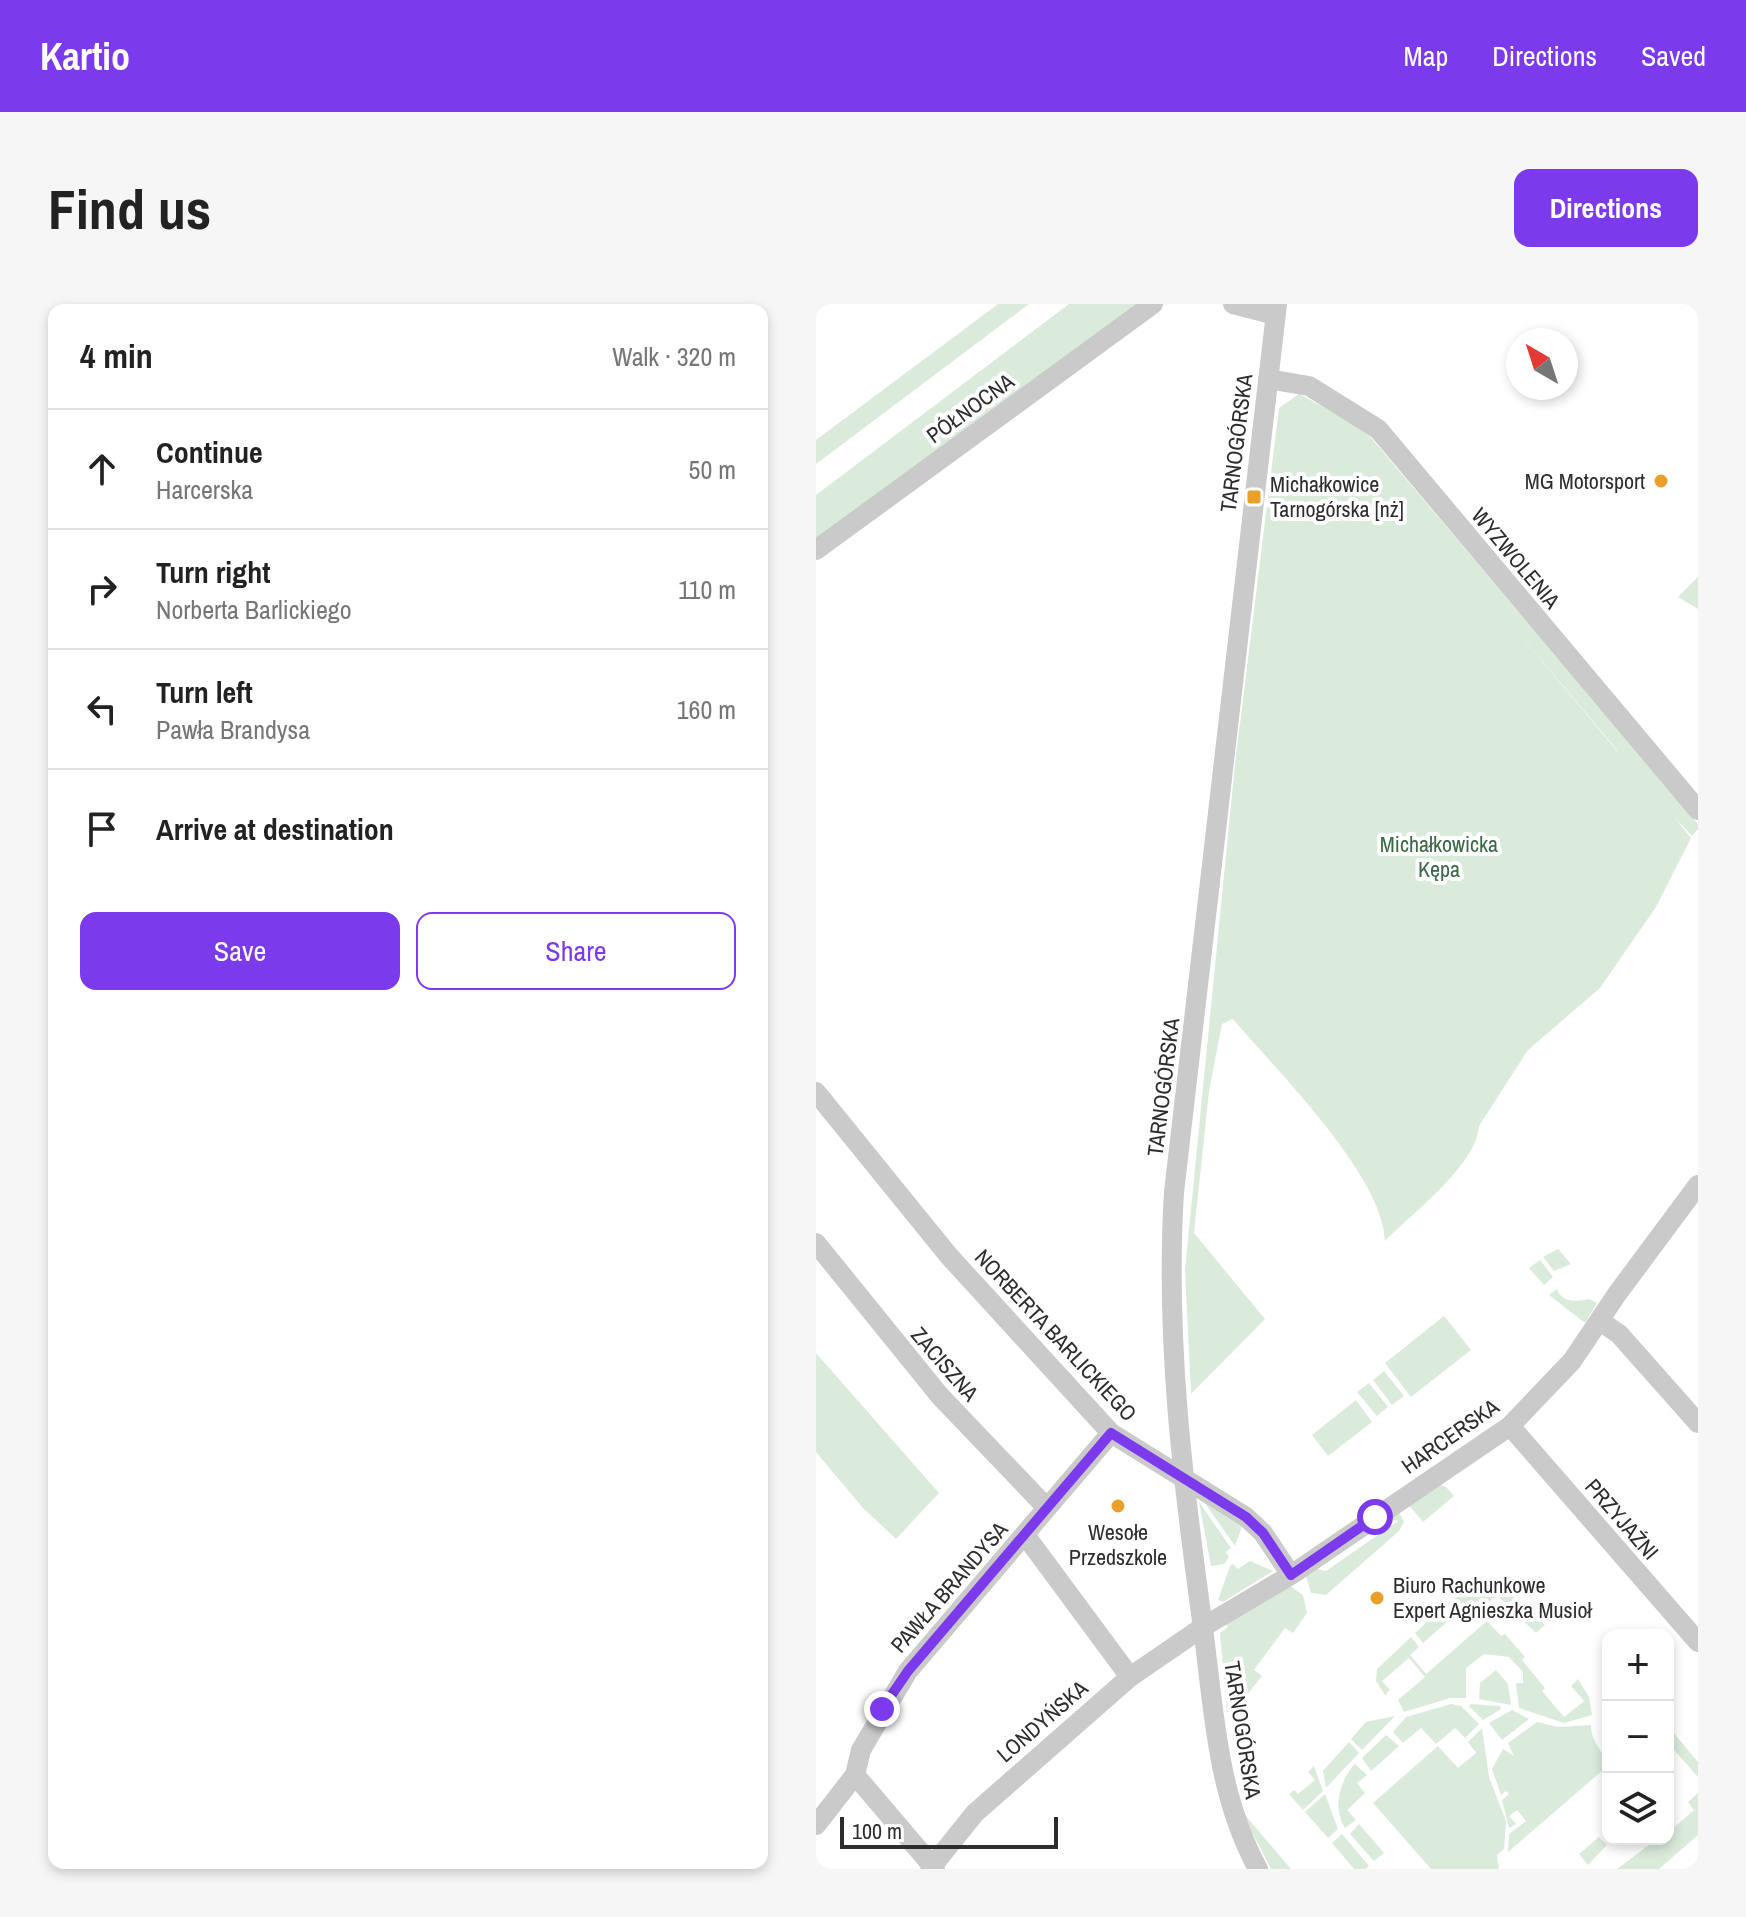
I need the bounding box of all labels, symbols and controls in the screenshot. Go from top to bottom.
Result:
text: Kartio [40,31,130,82]
text: Map [1404,37,1448,75]
text: Directions [1492,37,1597,75]
text: Saved [1641,37,1706,75]
button: Directions [1514,169,1698,247]
text: Find us [48,171,211,246]
north arrow [1506,328,1578,400]
text: 4 min [80,333,153,379]
text: Walk · 320 m [612,339,736,374]
street label: PÓŁNOCNA [920,366,1021,450]
street label: TARNOGÓRSKA [1213,371,1259,514]
text: Continue [156,432,263,472]
icon: ahead [80,447,124,491]
text: 50 m [689,452,736,487]
place label: MG Motorsport [1525,466,1645,496]
place label: Michałkowice Tarnogórska [nż] [1270,469,1404,524]
text: Harcerska [156,472,253,507]
marker: MG Motorsport [1652,472,1670,490]
marker: Michałkowice Tarnogórska [nż] [1245,488,1263,506]
street label: WYZWOLENIA [1465,501,1568,616]
text: Turn right [156,552,270,592]
icon: right [80,567,124,611]
text: 110 m [678,572,736,607]
text: Norberta Barlickiego [156,592,352,627]
text: Turn left [156,672,253,712]
icon: left [80,687,124,731]
text: 160 m [677,692,736,727]
text: Pawła Brandysa [156,712,310,747]
icon: arrive [80,807,124,851]
text: Arrive at destination [156,809,394,849]
park label: Michałkowicka Kępa [1380,829,1498,884]
button: Save [80,912,400,990]
button: Share [416,912,736,990]
street label: TARNOGÓRSKA [1140,1015,1186,1158]
street label: NORBERTA BARLICKIEGO [968,1243,1144,1427]
street label: ZACISZNA [904,1320,986,1408]
street label: HARCERSKA [1395,1391,1505,1480]
street label: PRZYJAŹNI [1578,1472,1666,1566]
marker: Wesołe Przedszkole [1109,1497,1127,1515]
route start [1357,1499,1393,1535]
street label: PAWŁA BRANDYSA [884,1514,1015,1659]
place label: Wesołe Przedszkole [1069,1517,1167,1572]
place label: Biuro Rachunkowe Expert Agnieszka Musioł [1393,1570,1593,1625]
marker: Biuro Rachunkowe Expert Agnieszka Musioł [1368,1589,1386,1607]
map controls [1602,1629,1674,1845]
button: + [1602,1629,1674,1701]
street label: TARNOGÓRSKA [1217,1659,1269,1802]
street label: LONDYŃSKA [990,1673,1095,1769]
route end [864,1691,900,1727]
button: − [1602,1701,1674,1773]
button: layers [1602,1773,1674,1845]
scale bar [840,1813,1058,1849]
text: 100 m [852,1816,902,1846]

